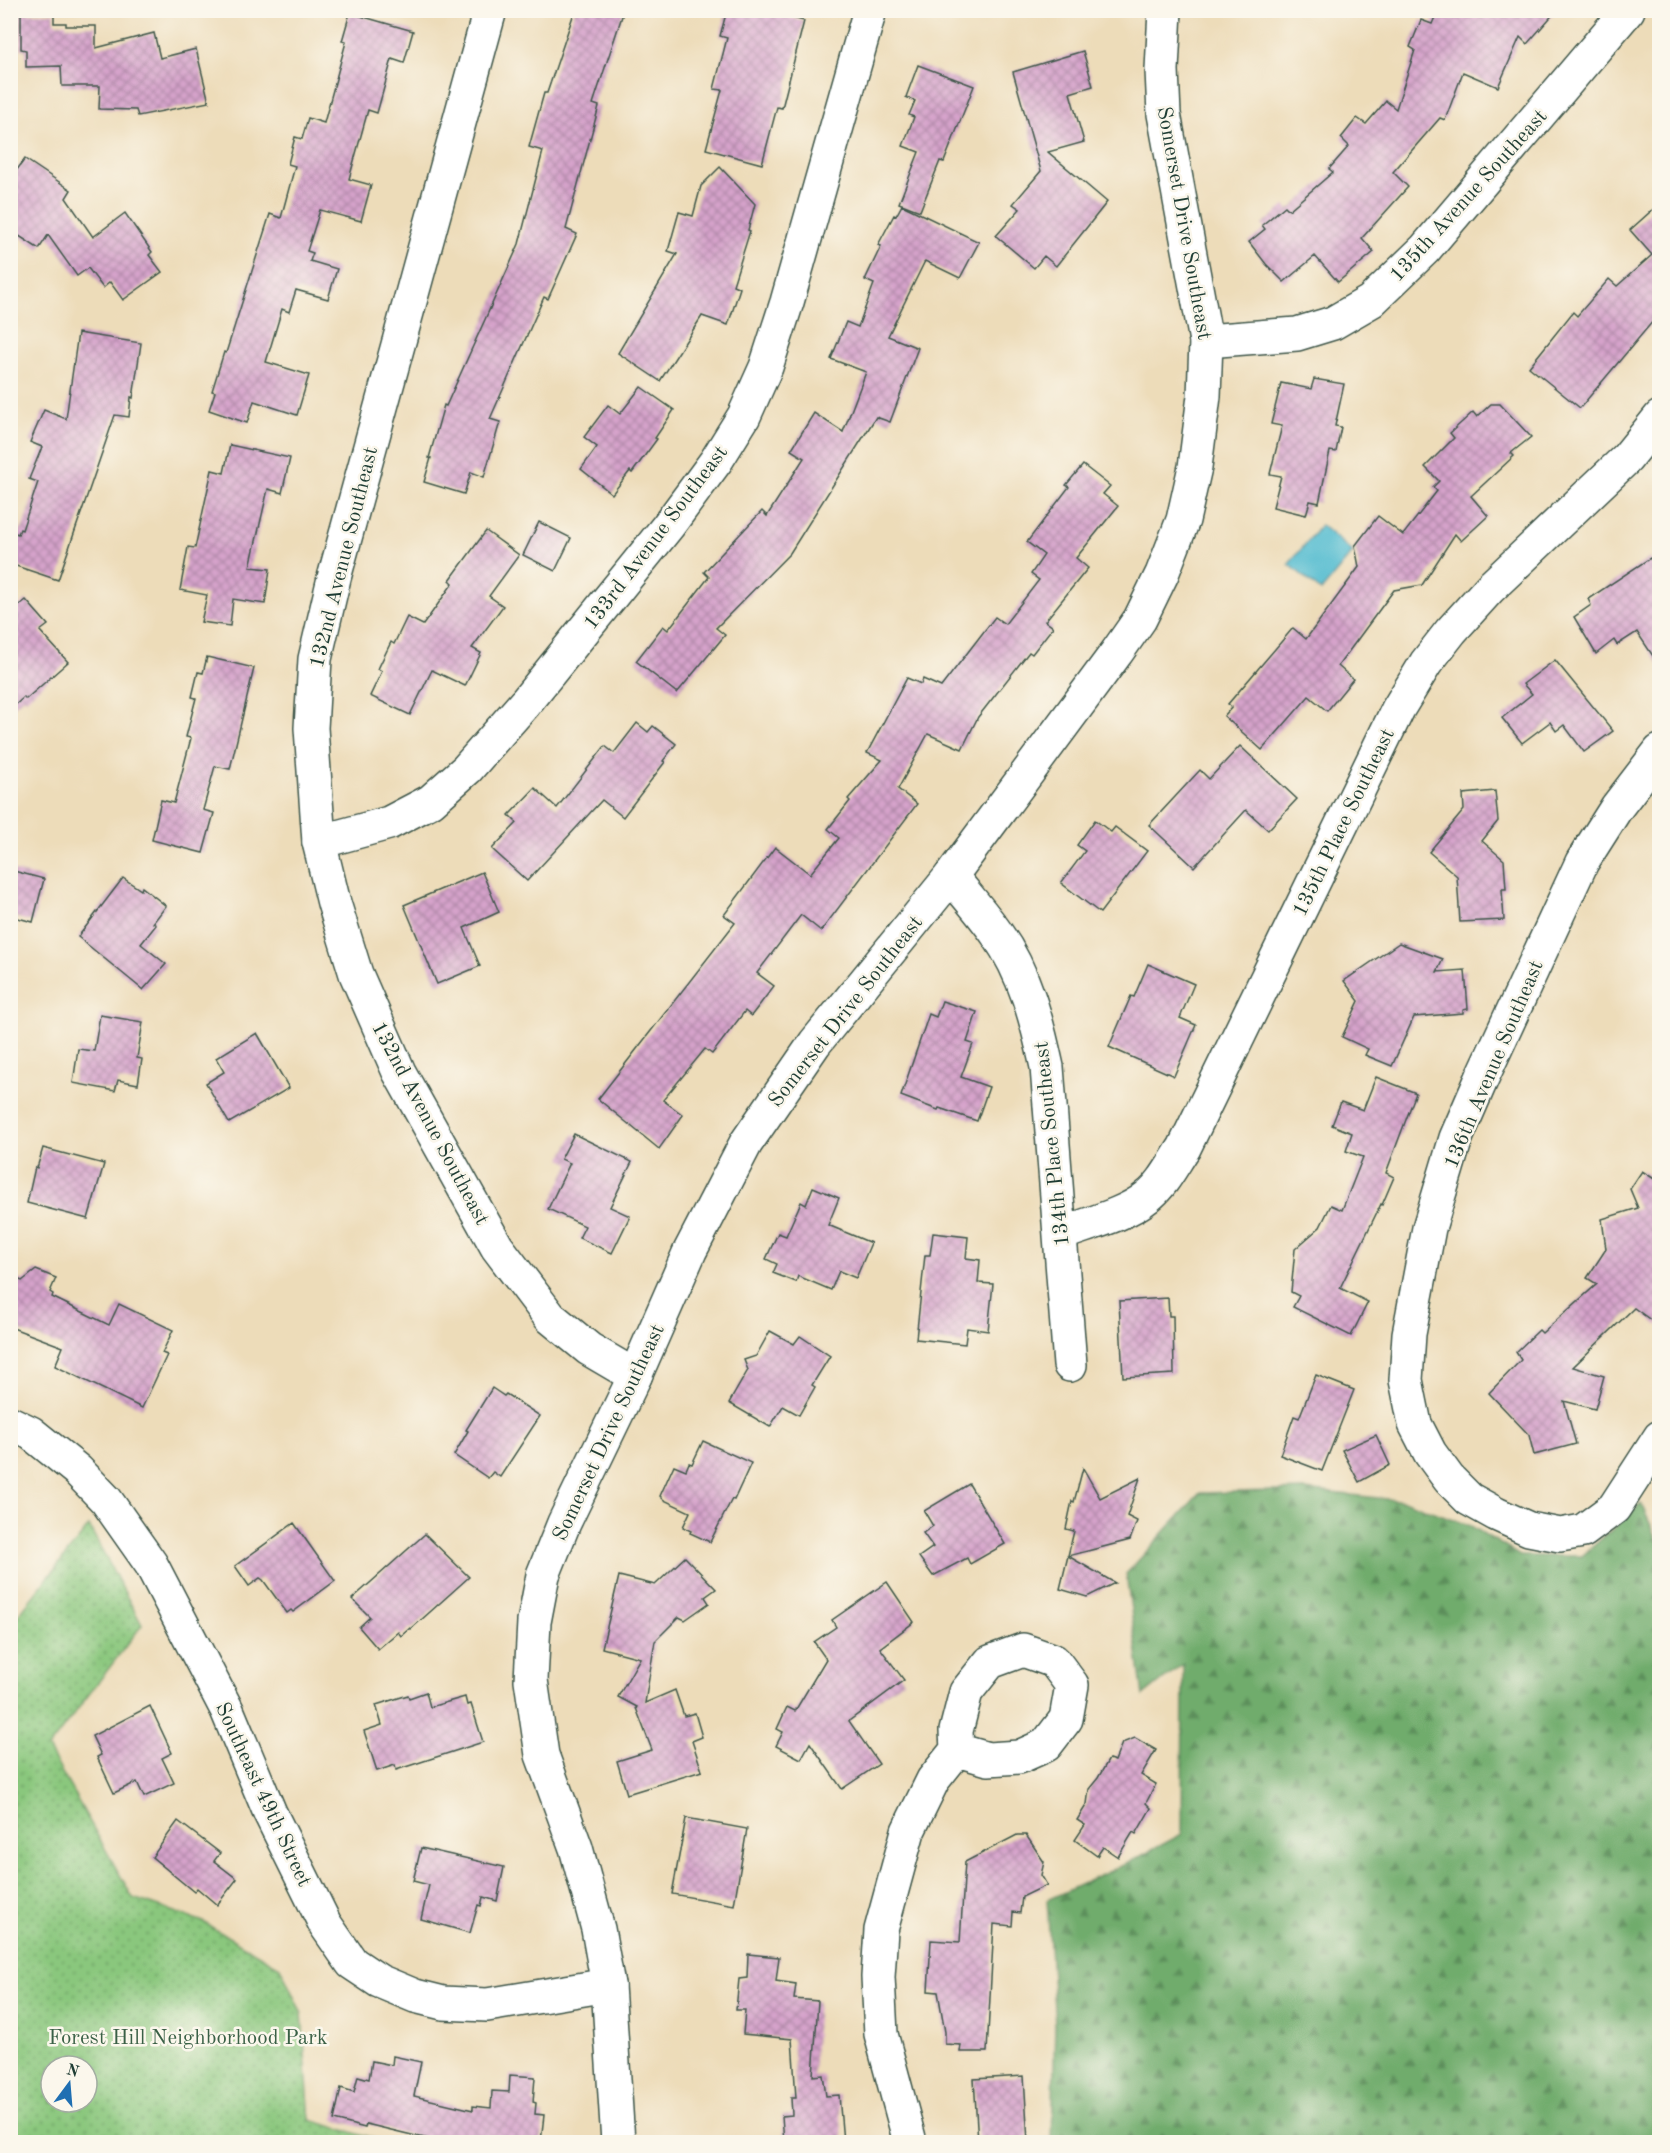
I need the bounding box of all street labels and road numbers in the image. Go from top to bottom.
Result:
street label: Somerset Drive Southeast [1153,105,1214,342]
street label: 135th Avenue Southeast [1386,106,1552,286]
street label: 133rd Avenue Southeast [580,442,732,634]
street label: 132nd Avenue Southeast [307,445,382,670]
street label: 135th Place Southeast [1290,725,1399,920]
street label: Somerset Drive Southeast [765,912,927,1112]
street label: 136th Avenue Southeast [1441,958,1548,1172]
street label: 132nd Avenue Southeast [367,1018,492,1229]
street label: 134th Place Southeast [1031,1040,1074,1247]
street label: Somerset Drive Southeast [550,1321,669,1544]
street label: Southeast 49th Street [211,1699,315,1890]

